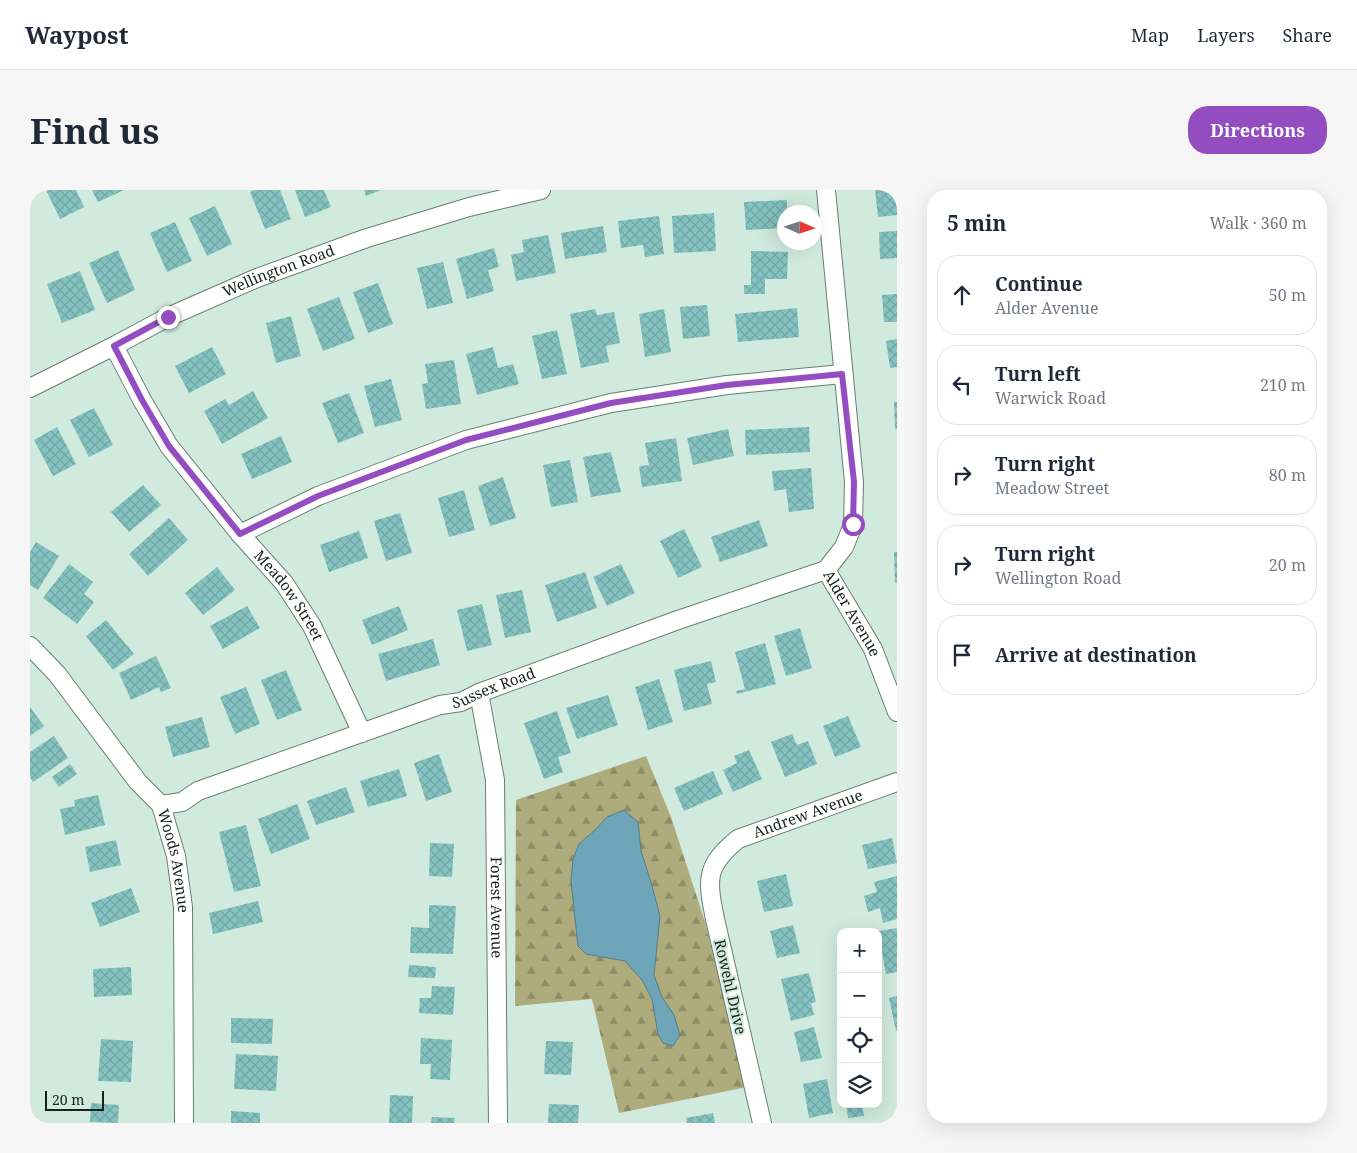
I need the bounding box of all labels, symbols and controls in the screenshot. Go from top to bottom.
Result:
text: Waypost [25,18,128,51]
text: Map [1131,23,1169,47]
text: Layers [1197,23,1255,47]
text: Share [1283,23,1332,47]
button: Directions [1188,106,1327,154]
text: Find us [30,107,159,154]
north arrow [777,205,822,250]
text: 5 min [947,209,1006,237]
text: Walk · 360 m [1210,212,1307,234]
street label: Wellington Road [219,240,337,301]
text: Continue [995,271,1083,297]
icon: ahead [948,281,976,309]
text: 50 m [1269,284,1306,306]
text: Alder Avenue [995,297,1099,319]
route end [157,306,180,329]
text: Turn left [995,361,1081,387]
icon: left [948,371,976,399]
text: 210 m [1260,374,1306,396]
text: Warwick Road [995,387,1106,409]
text: Turn right [995,451,1095,477]
icon: right [948,461,976,489]
text: 80 m [1269,464,1306,486]
text: Meadow Street [995,477,1109,499]
route start [842,513,865,536]
text: Turn right [995,541,1095,567]
street label: Meadow Street [250,545,328,644]
icon: right [948,551,976,579]
text: 20 m [1269,554,1306,576]
street label: Alder Avenue [819,566,886,659]
text: Wellington Road [995,567,1121,589]
icon: arrive [948,641,976,669]
text: Arrive at destination [995,642,1197,668]
street label: Sussex Road [451,662,538,712]
street label: Andrew Avenue [750,784,865,842]
street label: Woods Avenue [154,806,194,913]
street label: Forest Avenue [487,857,508,958]
map controls [837,928,882,1108]
button: + [837,928,882,973]
street label: Rowehl Drive [710,937,752,1036]
button: − [837,973,882,1018]
button: locate [837,1018,882,1063]
button: layers [837,1063,882,1108]
scale bar [45,1088,104,1111]
text: 20 m [52,1090,85,1109]

